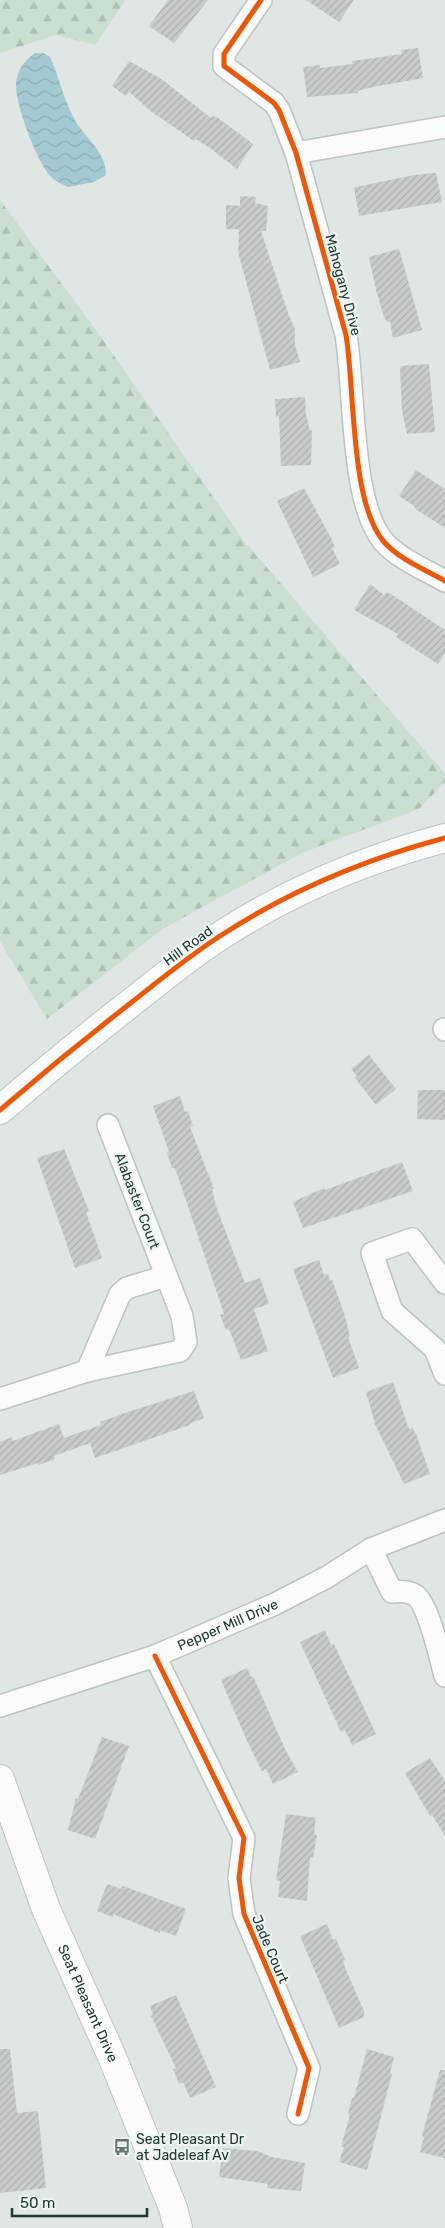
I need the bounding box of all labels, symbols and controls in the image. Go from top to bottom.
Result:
street label: Mahogany Drive [321,232,365,338]
street label: Hill Road [160,922,216,970]
street label: Alabaster Court [111,1150,163,1252]
street label: Pepper Mill Drive [175,1595,281,1654]
street label: Jade Court [248,1912,292,1986]
street label: Seat Pleasant Drive [54,1942,122,2065]
place label: Seat Pleasant Dr at Jadeleaf Av [136,2131,245,2164]
bus stop icon: Seat Pleasant Dr at Jadeleaf Av [112,2137,132,2157]
scale bar [12,2186,148,2218]
text: 50 m [20,2194,55,2212]

